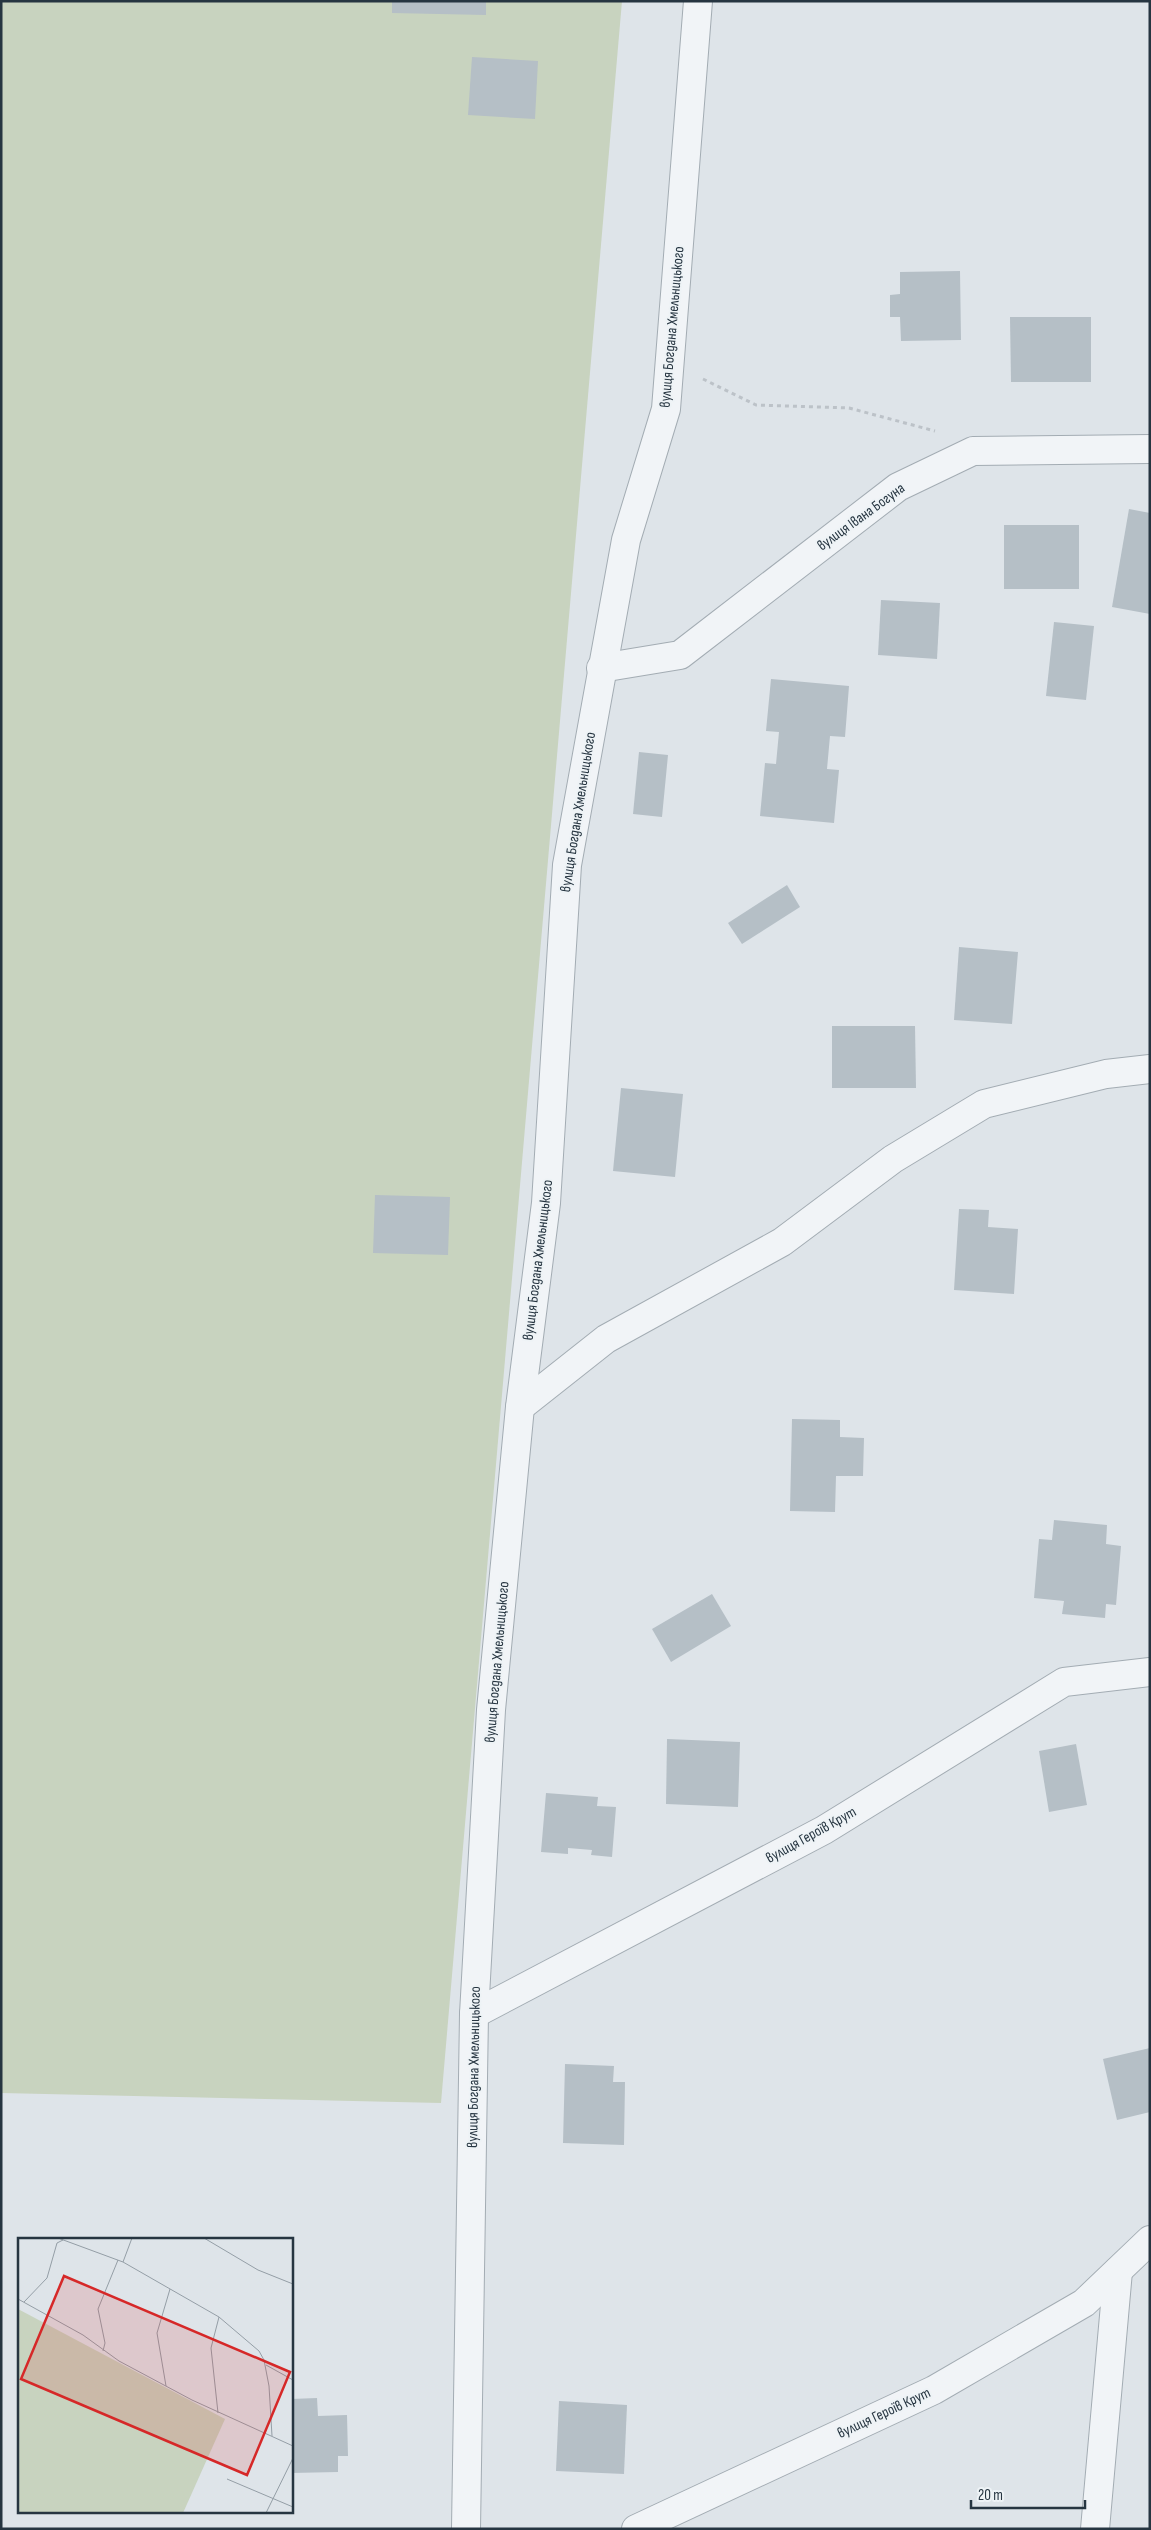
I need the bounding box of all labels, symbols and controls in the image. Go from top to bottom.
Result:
street label: вулиця Богдана Хмельницького [655,246,689,408]
street label: вулиця Івана Богуна [813,479,909,555]
street label: вулиця Богдана Хмельницького [556,731,600,893]
street label: вулиця Богдана Хмельницького [519,1179,557,1341]
street label: вулиця Богдана Хмельницького [480,1581,514,1743]
street label: вулиця Героїв Крут [762,1802,860,1868]
street label: вулиця Богдана Хмельницького [463,1986,485,2148]
inset map [18,2238,292,2512]
street label: вулиця Героїв Крут [834,2383,934,2443]
scale bar [971,2478,1085,2510]
text: 20 m [978,2486,1003,2505]

